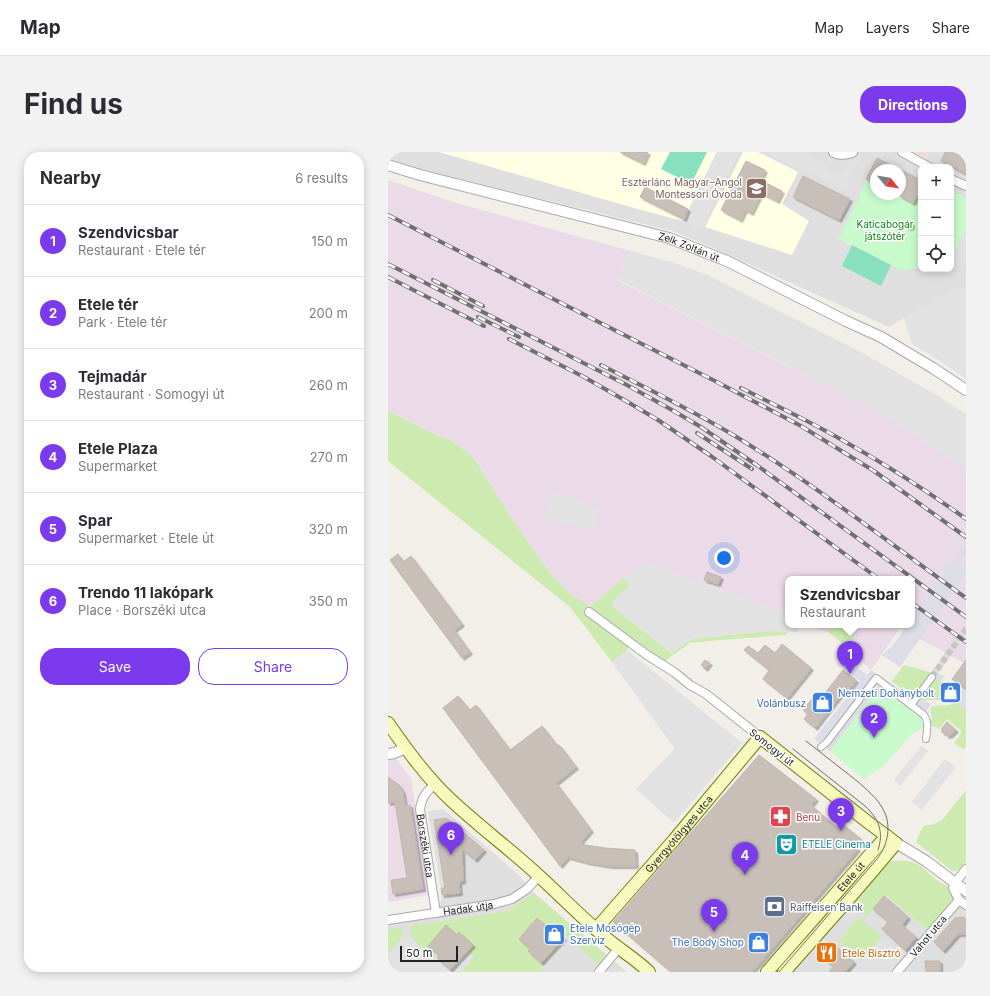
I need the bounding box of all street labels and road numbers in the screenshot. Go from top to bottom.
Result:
street label: Zelk Zoltán út [657,230,722,264]
street label: Somogyi út [747,726,797,769]
street label: Gyergyótölgyes utca [642,793,715,875]
street label: Borszéki utca [415,813,436,878]
street label: Etele út [835,859,867,894]
street label: Hadak útja [442,898,494,918]
street label: Vahot utca [907,913,949,959]

